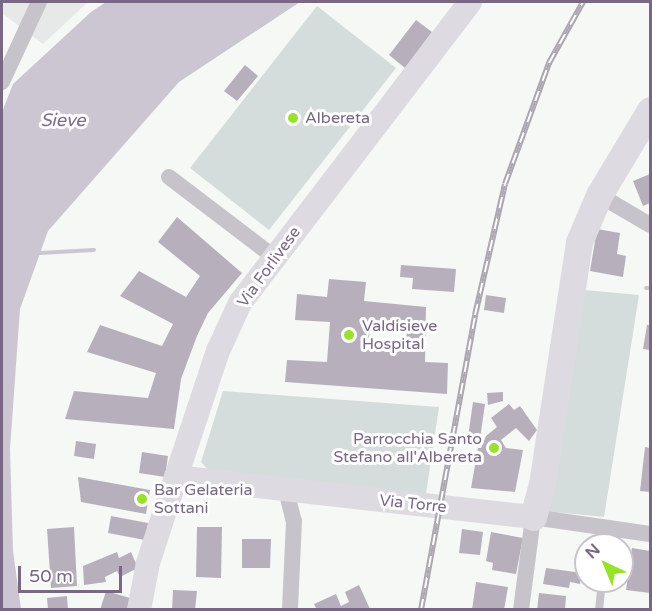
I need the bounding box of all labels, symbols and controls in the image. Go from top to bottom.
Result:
place label: Albereta [305,108,370,128]
water label: Sieve [40,109,86,131]
marker: Albereta [286,111,300,125]
street label: Via Forlivese [233,223,305,311]
place label: Valdisieve Hospital [362,316,437,354]
marker: Valdisieve Hospital [340,326,358,344]
place label: Parrocchia Santo Stefano all'Albereta [333,429,482,467]
marker: Parrocchia Santo Stefano all'Albereta [487,441,501,455]
place label: Bar Gelateria Sottani [154,480,252,518]
street label: Via Torre [378,491,448,517]
marker: Bar Gelateria Sottani [135,492,149,506]
north arrow [574,533,634,593]
text: N [581,540,604,563]
scale bar [21,554,124,592]
text: 50 m [29,565,73,587]

